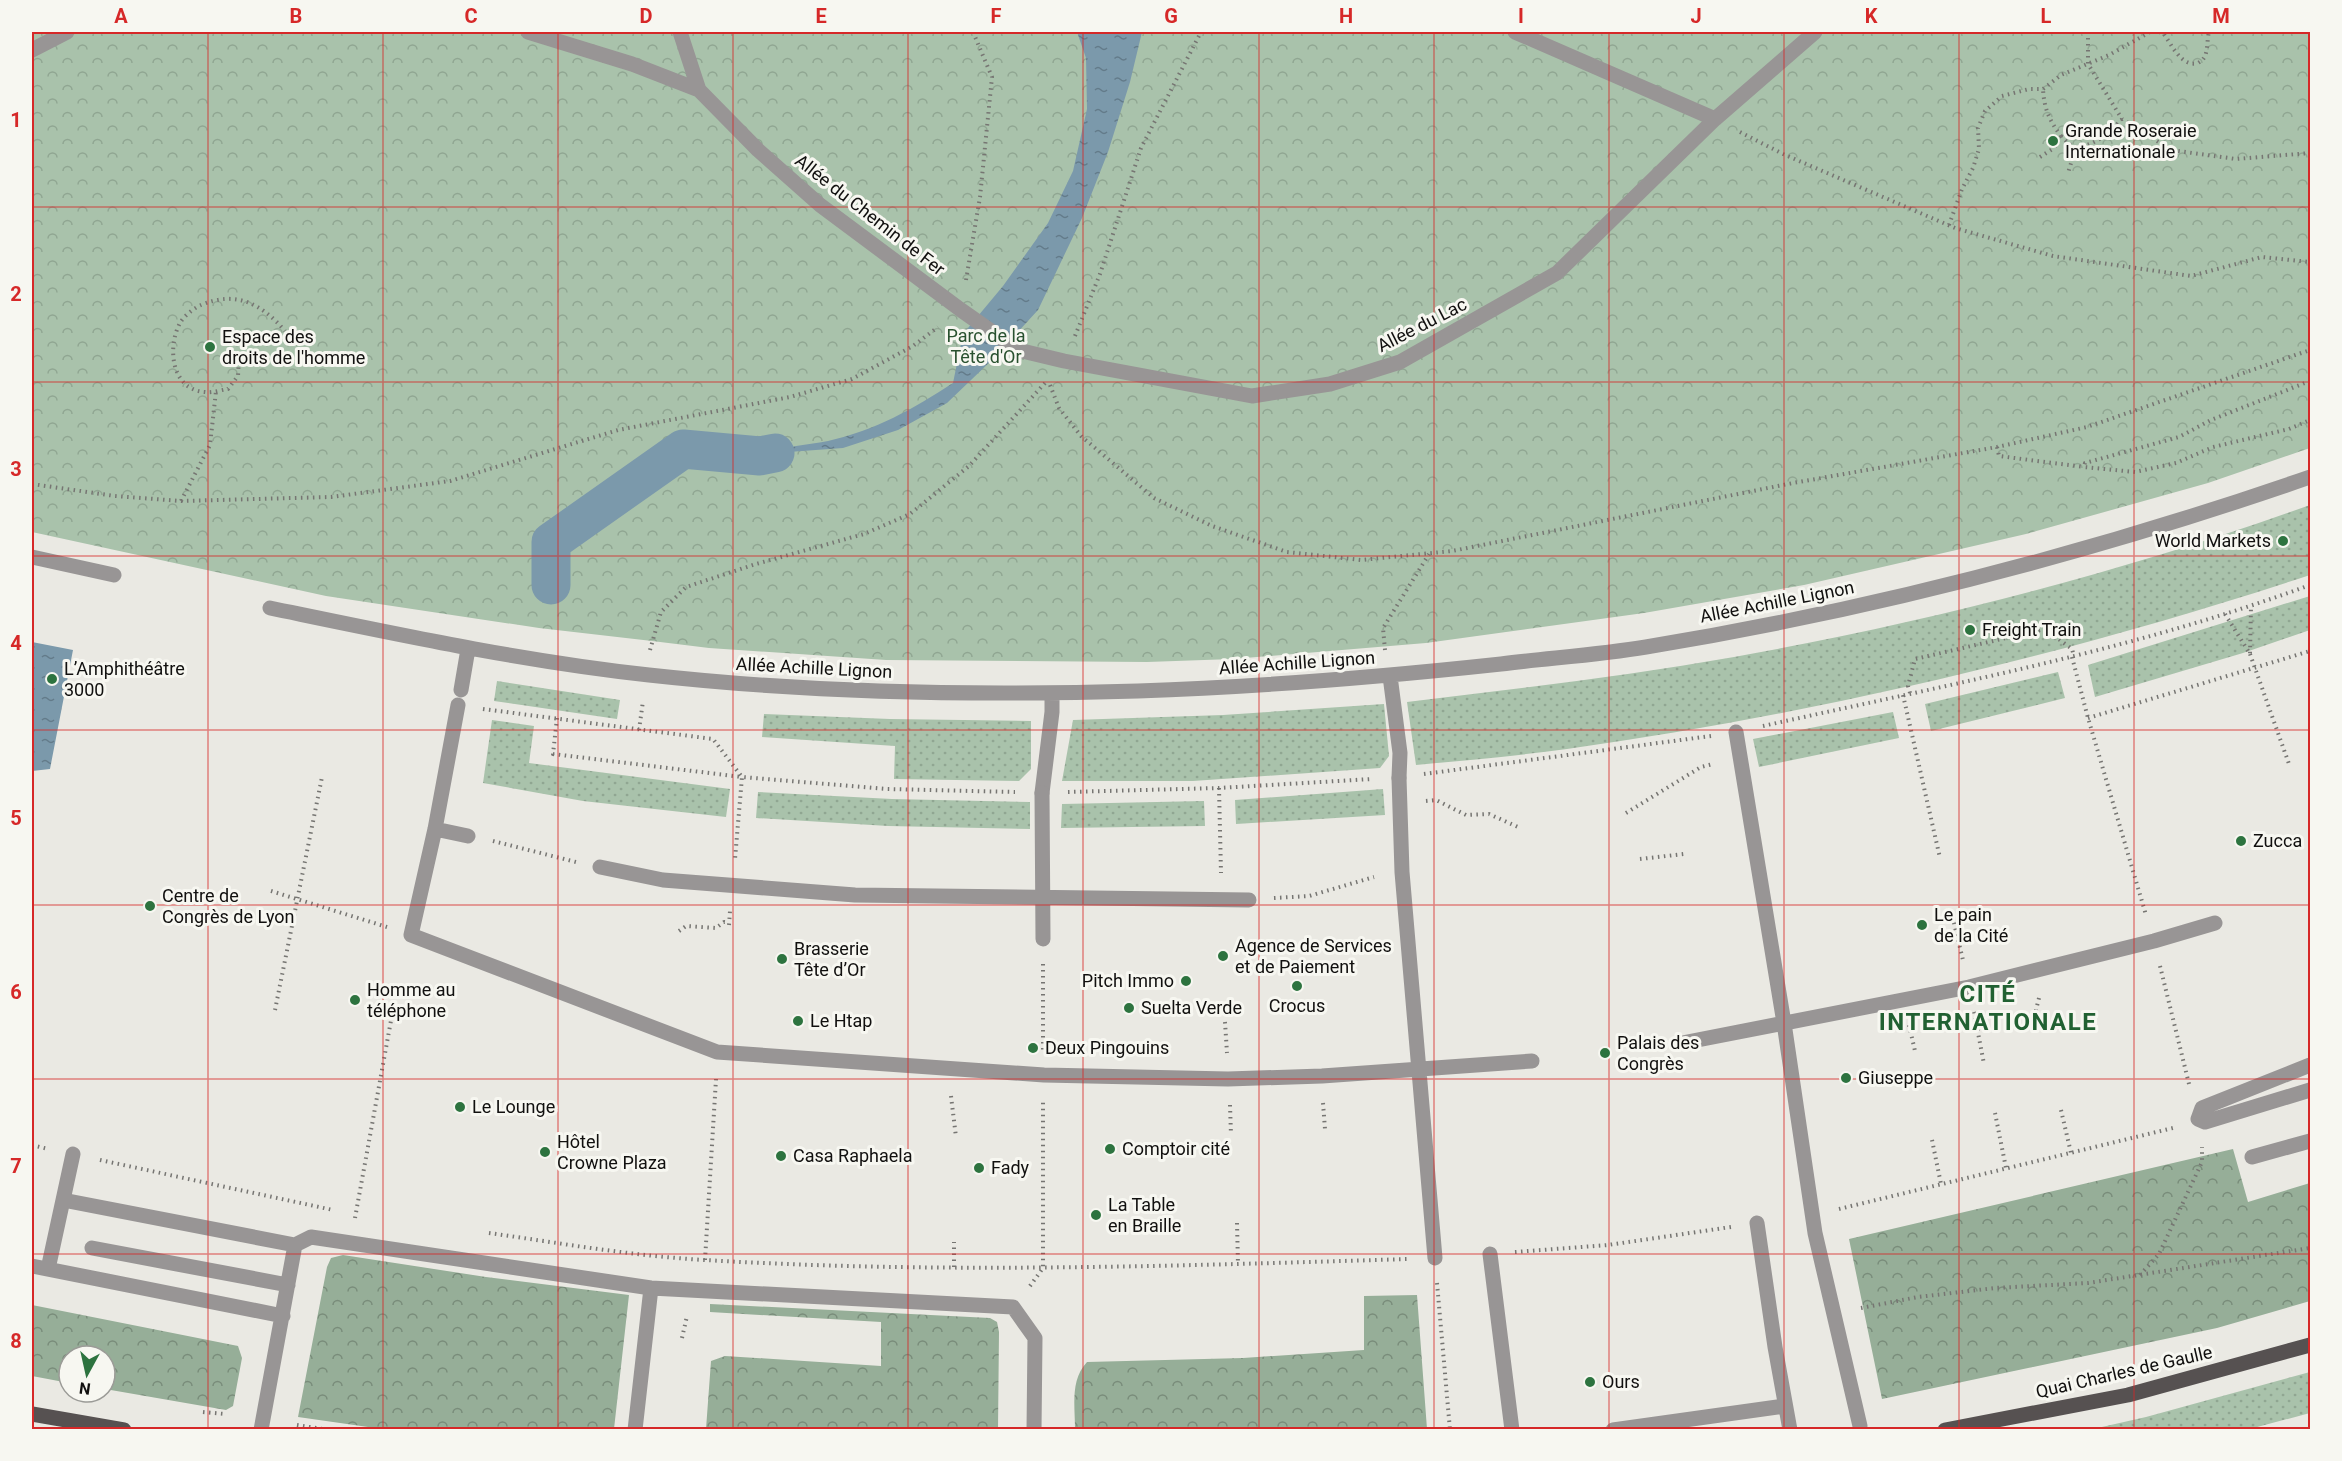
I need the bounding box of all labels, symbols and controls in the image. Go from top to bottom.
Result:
text: A [114,4,128,28]
text: B [290,4,302,28]
text: C [464,4,478,28]
text: D [640,4,653,28]
text: E [815,4,827,28]
text: F [991,4,1002,28]
text: G [1164,4,1178,28]
text: H [1339,4,1353,28]
text: I [1518,4,1524,28]
text: J [1690,4,1702,28]
text: K [1865,4,1878,28]
text: L [2041,4,2052,28]
text: M [2212,4,2230,28]
text: 1 [10,108,22,132]
place label: Grande Roseraie Internationale [2065,120,2197,162]
marker: Grande Roseraie Internationale [2046,134,2060,148]
street label: Allée du Chemin de Fer [791,150,949,279]
text: 2 [10,282,22,306]
street label: Allée du Lac [1374,293,1470,356]
park label: Parc de la Tête d'Or [946,325,1026,367]
place label: Espace des droits de l'homme [222,326,365,368]
marker: Espace des droits de l'homme [203,340,217,354]
text: 3 [10,457,22,481]
place label: World Markets [2155,530,2271,551]
marker: World Markets [2276,534,2290,548]
street label: Allée Achille Lignon [1698,576,1856,627]
place label: Freight Train [1982,619,2082,640]
marker: Freight Train [1963,623,1977,637]
text: 4 [10,631,22,655]
street label: Allée Achille Lignon [1218,647,1376,678]
street label: Allée Achille Lignon [735,653,893,682]
place label: L’Amphithéâtre 3000 [64,658,185,700]
marker: L’Amphithéâtre 3000 [45,672,59,686]
text: 5 [10,806,22,830]
place label: Zucca [2253,830,2302,851]
marker: Zucca [2234,834,2248,848]
place label: Centre de Congrès de Lyon [162,885,295,927]
marker: Centre de Congrès de Lyon [143,899,157,913]
place label: Le pain de la Cité [1934,904,2008,946]
marker: Le pain de la Cité [1915,918,1929,932]
place label: Agence de Services et de Paiement [1235,935,1392,977]
place label: Brasserie Tête d’Or [794,938,869,980]
marker: Agence de Services et de Paiement [1216,949,1230,963]
marker: Brasserie Tête d’Or [775,952,789,966]
place label: Pitch Immo [1082,970,1174,991]
marker: Pitch Immo [1179,974,1193,988]
place label: Homme au téléphone [367,979,455,1021]
marker: Crocus [1290,979,1304,993]
text: 6 [10,980,22,1004]
district label: CITÉ INTERNATIONALE [1879,980,2097,1036]
marker: Homme au téléphone [348,993,362,1007]
place label: Crocus [1269,995,1325,1016]
place label: Suelta Verde [1141,997,1242,1018]
marker: Suelta Verde [1122,1001,1136,1015]
place label: Le Htap [810,1010,872,1031]
marker: Le Htap [791,1014,805,1028]
place label: Palais des Congrès [1617,1032,1699,1074]
place label: Deux Pingouins [1045,1037,1169,1058]
marker: Deux Pingouins [1026,1041,1040,1055]
marker: Palais des Congrès [1598,1046,1612,1060]
place label: Giuseppe [1858,1067,1933,1088]
marker: Giuseppe [1839,1071,1853,1085]
place label: Le Lounge [472,1096,555,1117]
marker: Le Lounge [453,1100,467,1114]
place label: Hôtel Crowne Plaza [557,1131,667,1173]
place label: Comptoir cité [1122,1138,1230,1159]
marker: Comptoir cité [1103,1142,1117,1156]
marker: Hôtel Crowne Plaza [538,1145,552,1159]
place label: Casa Raphaela [793,1145,912,1166]
marker: Casa Raphaela [774,1149,788,1163]
text: 7 [10,1154,22,1178]
place label: Fady [991,1157,1030,1178]
marker: Fady [972,1161,986,1175]
place label: La Table en Braille [1108,1194,1181,1236]
marker: La Table en Braille [1089,1208,1103,1222]
text: 8 [10,1329,22,1353]
street label: Quai Charles de Gaulle [2034,1341,2214,1402]
north arrow [57,1344,117,1404]
place label: Ours [1602,1371,1640,1392]
marker: Ours [1583,1375,1597,1389]
text: N [78,1378,92,1399]

